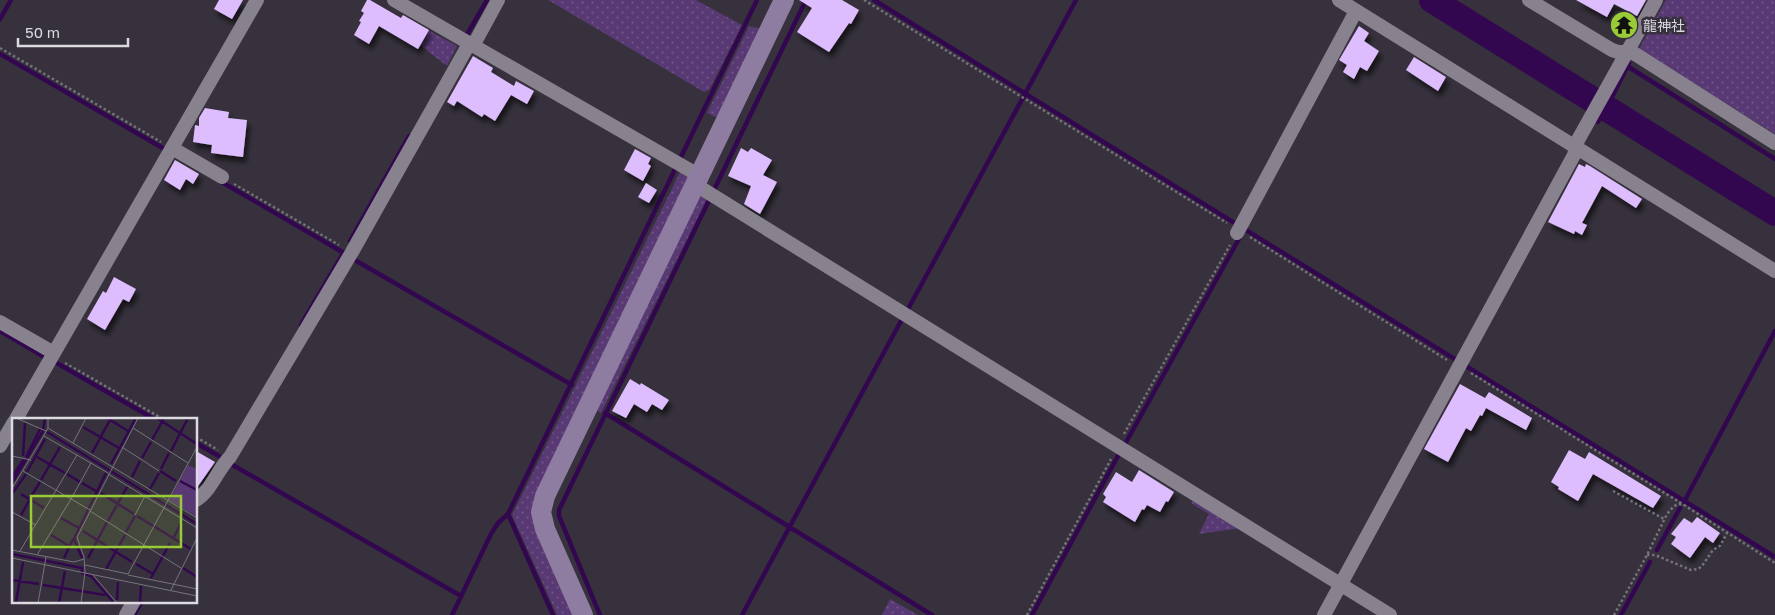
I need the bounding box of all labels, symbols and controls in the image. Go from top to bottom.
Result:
temple icon: 龍神社 [1609,10,1639,40]
scale bar [18,15,128,47]
place label: 龍神社 [1643,17,1685,34]
text: 50 m [25,23,60,41]
inset map [12,418,198,602]

